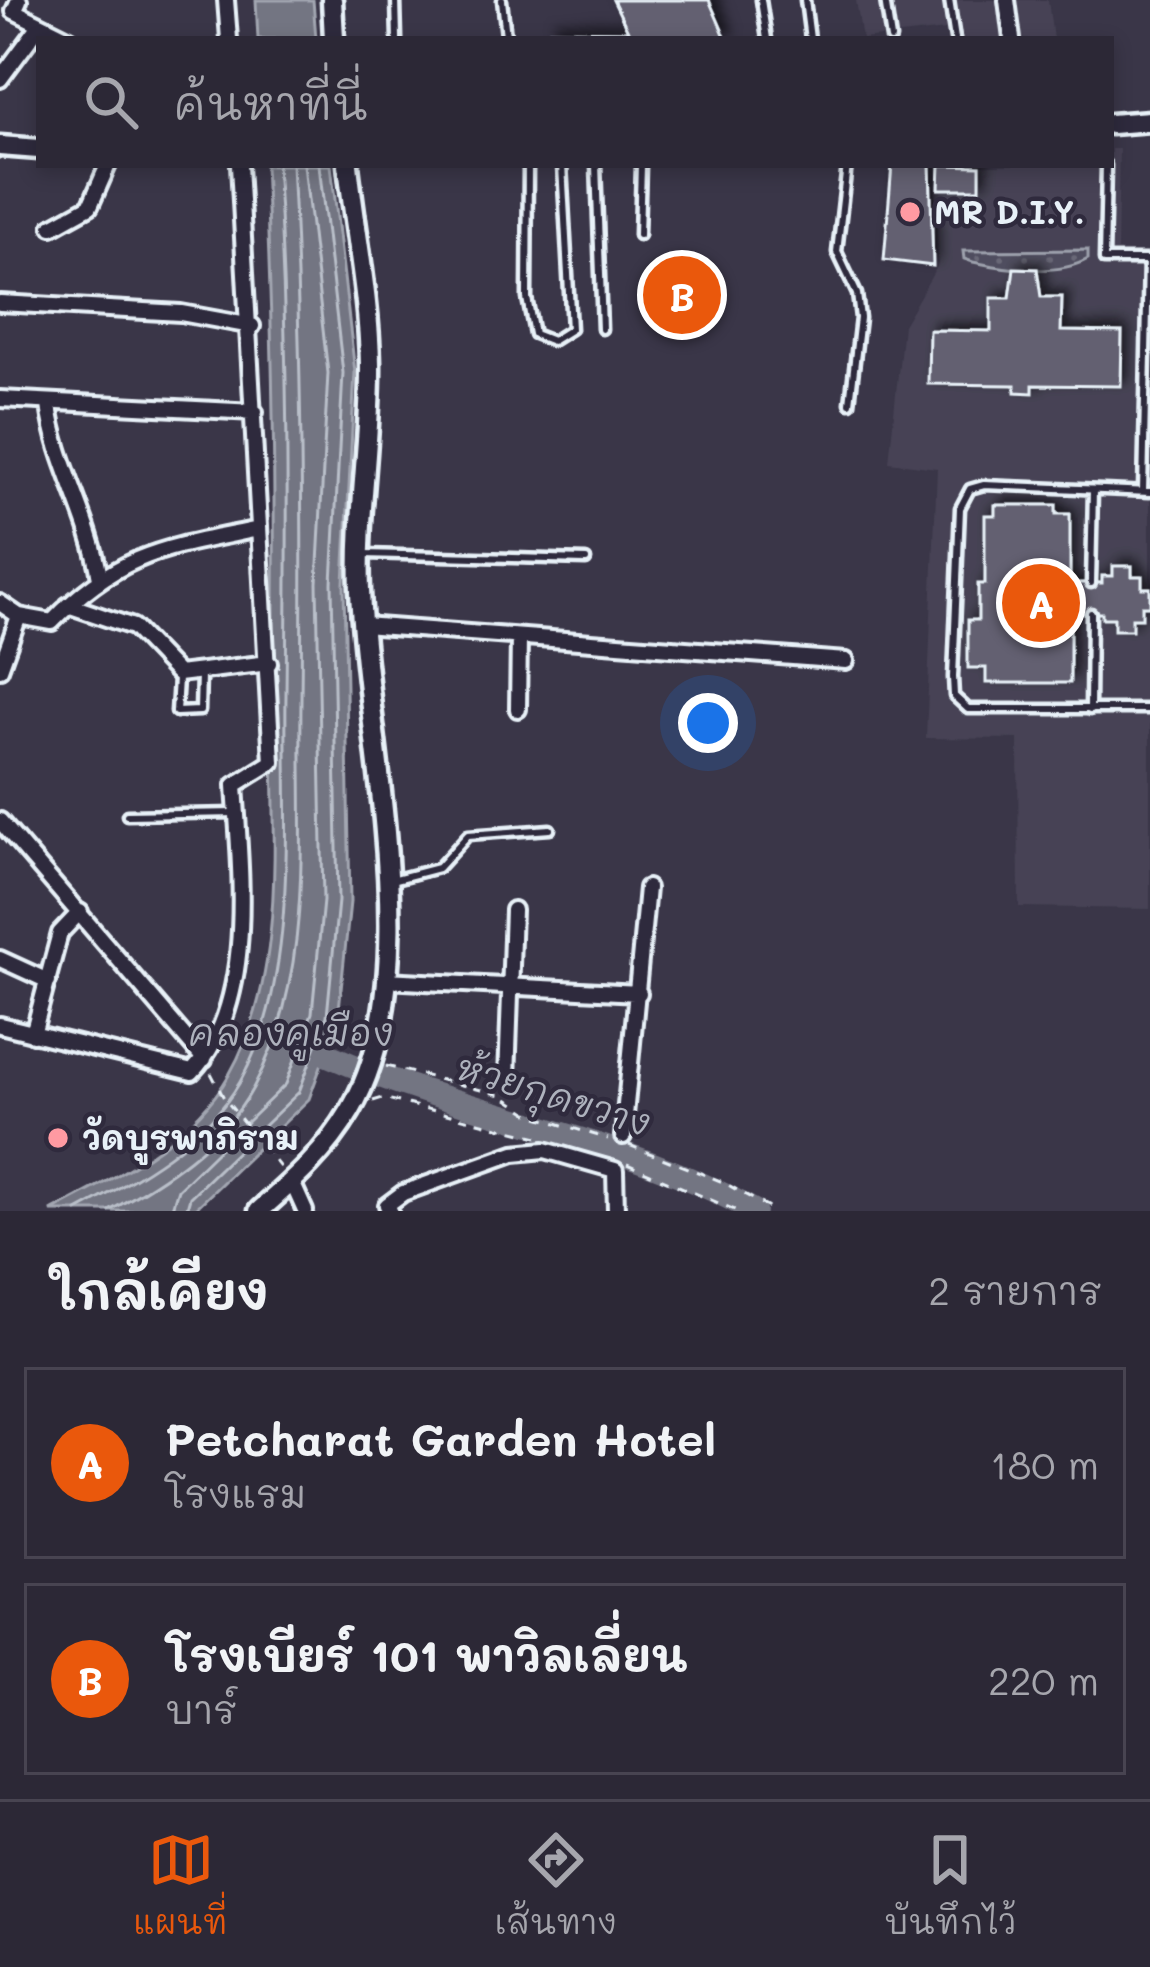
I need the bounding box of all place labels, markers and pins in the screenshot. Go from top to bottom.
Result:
place label: MR D.I.Y. [934,189,1085,232]
marker: MR D.I.Y. [897,199,923,225]
pin: B [643,250,721,340]
pin: A [1002,558,1080,648]
place label: วัดบูรพาภิราม [82,1115,299,1165]
marker: วัดบูรพาภิราม [45,1125,71,1151]

